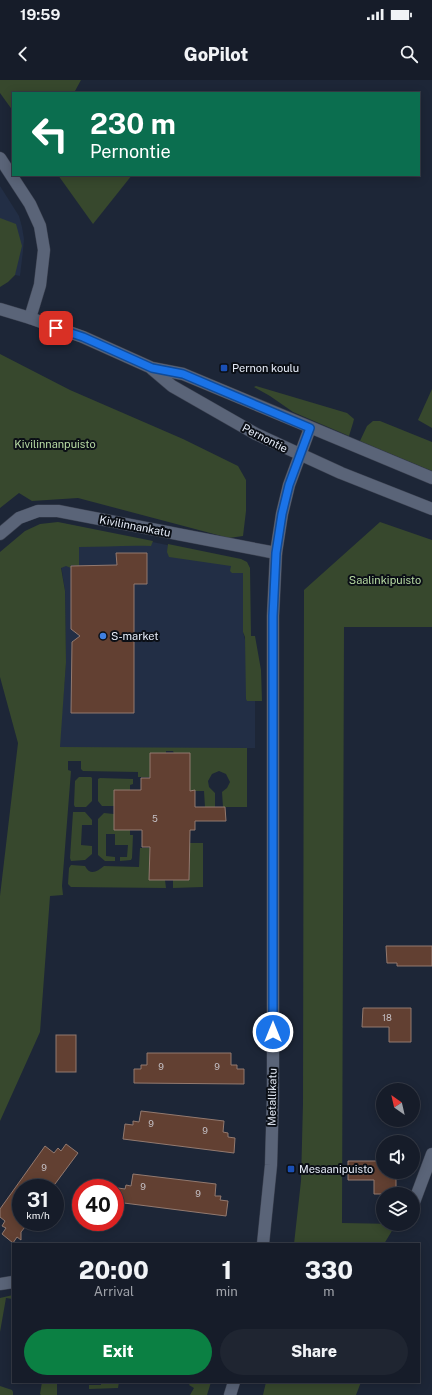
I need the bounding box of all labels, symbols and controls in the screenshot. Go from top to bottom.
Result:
text: 19:59 [20,6,60,23]
icon: back [12,43,34,65]
icon: search [398,43,420,65]
text: GoPilot [184,44,248,65]
text: 230 m [90,107,176,140]
icon: left [24,108,76,160]
text: Pernontie [90,141,171,162]
pin [39,311,73,345]
icon: arrive [45,317,67,339]
place label: Pernon koulu [232,362,299,374]
marker: Pernon koulu [219,363,229,373]
street label: Pernontie [240,421,290,455]
park label: Kivilinnanpuisto [14,438,96,450]
street label: Kivilinnankatu [98,513,172,539]
park label: Saalinkipuisto [349,574,421,586]
place label: S-market [111,630,159,642]
marker: S-market [98,631,108,641]
house number: 5 [152,813,158,824]
position arrow [252,1011,294,1053]
house number: 18 [382,1012,392,1023]
house number: 9 [158,1061,164,1072]
house number: 9 [214,1061,220,1072]
street label: Metallikatu [265,1068,279,1126]
north arrow [376,1083,420,1127]
map controls [376,1083,420,1231]
house number: 9 [148,1118,154,1129]
house number: 9 [202,1125,208,1136]
button: sound [376,1135,420,1179]
house number: 9 [41,1162,47,1173]
place label: Mesaanipuisto [299,1163,373,1175]
marker: Mesaanipuisto [286,1164,296,1174]
speed limit sign: 40 [72,1179,124,1231]
house number: 9 [140,1181,146,1192]
button: layers [376,1187,420,1231]
text: 31 [27,1188,49,1212]
house number: 9 [195,1188,201,1199]
text: km/h [26,1209,50,1221]
text: 20:00 [79,1256,149,1284]
text: 1 [222,1256,232,1284]
text: 330 [305,1256,353,1284]
text: Arrival [94,1284,134,1299]
text: min [216,1284,238,1299]
text: m [323,1284,335,1299]
button: Exit [24,1329,212,1375]
button: Share [220,1329,408,1375]

